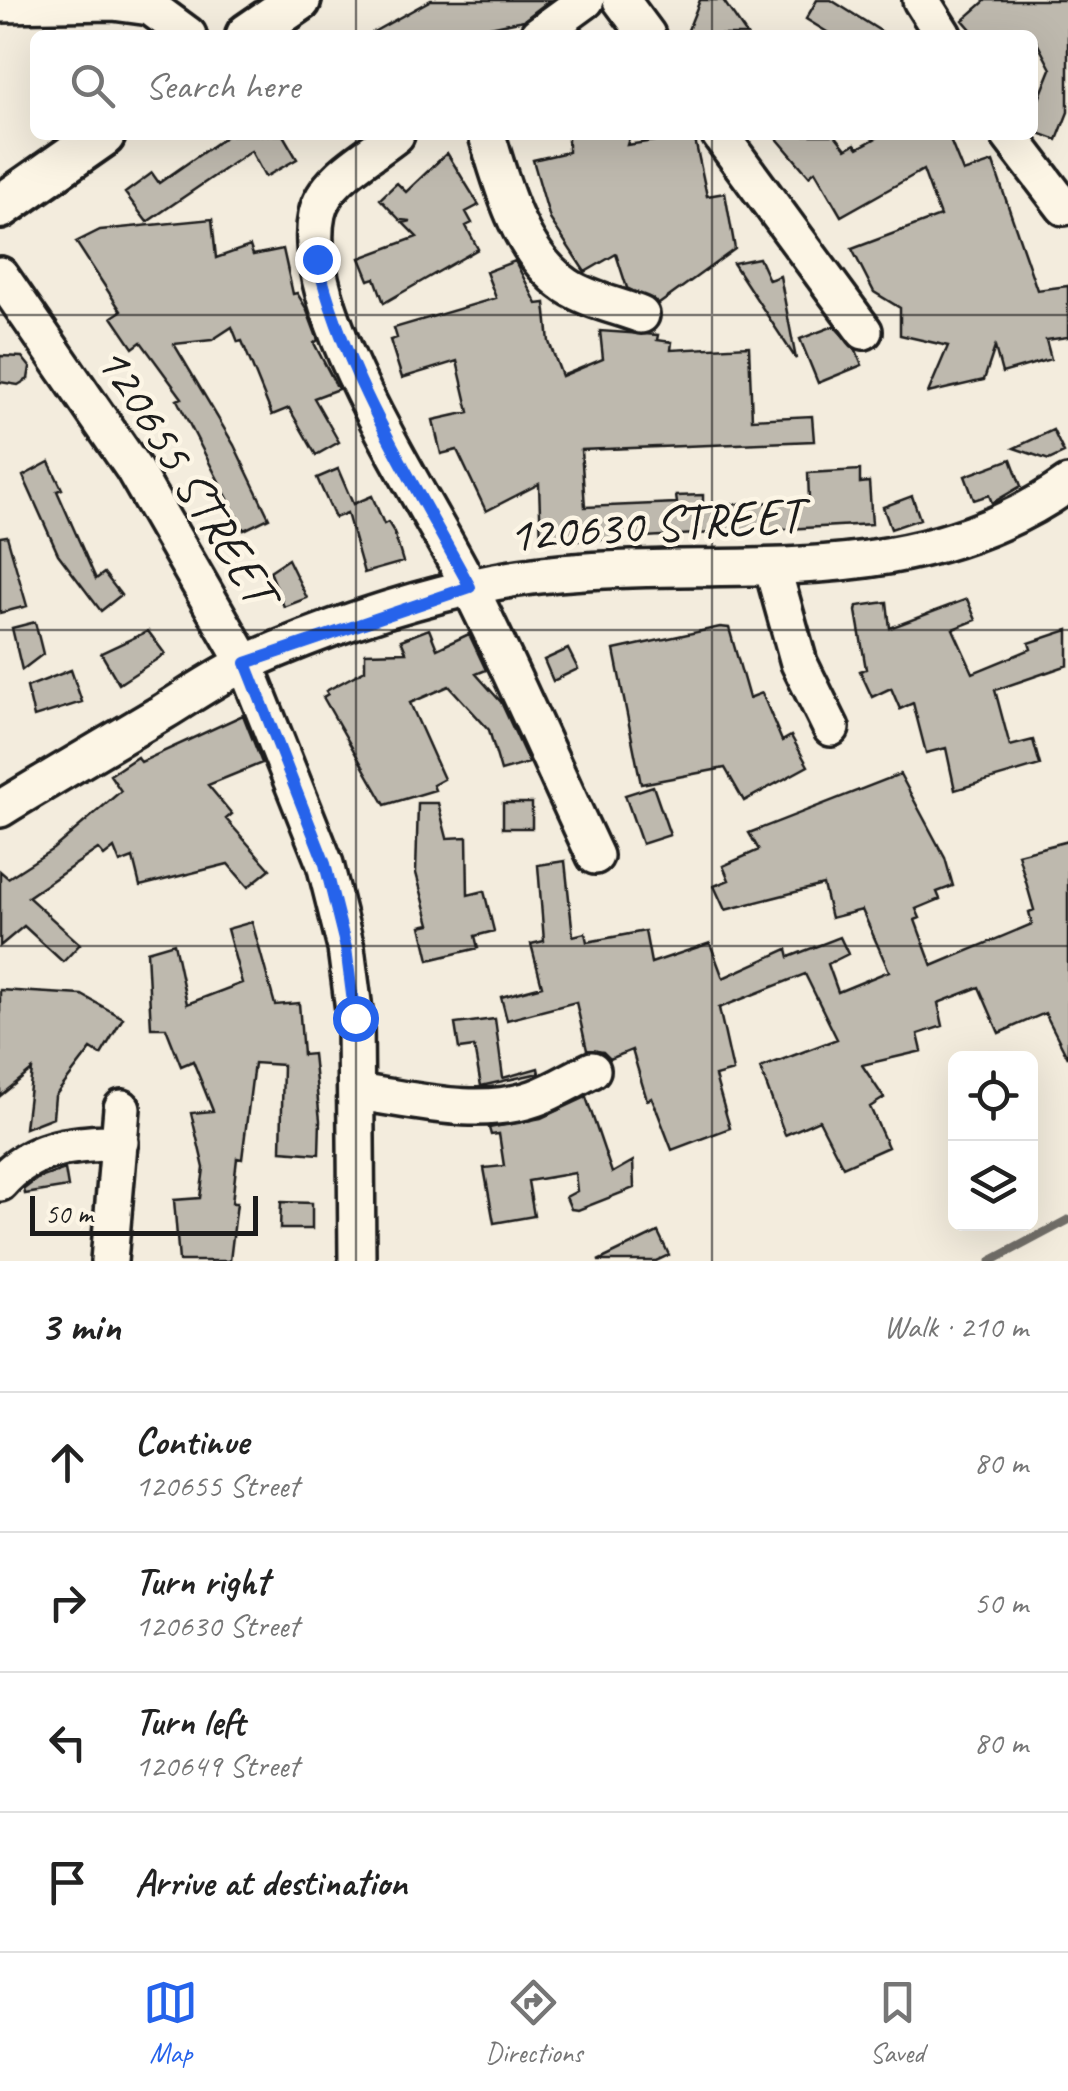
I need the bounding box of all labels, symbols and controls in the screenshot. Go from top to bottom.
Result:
search box [30,30,1038,140]
icon: search [65,58,120,113]
text: Search here [145,62,300,109]
route end [295,237,341,283]
street label: 120655 STREET [82,333,297,625]
street label: 120630 STREET [506,482,814,566]
route start [333,996,379,1042]
map controls [948,1051,1038,1231]
button: locate [948,1051,1038,1141]
button: layers [948,1141,1038,1231]
scale bar [30,1191,258,1236]
text: 50 m [45,1196,93,1231]
text: 3 min [40,1300,120,1353]
text: Walk · 210 m [884,1306,1028,1347]
text: Continue [135,1418,249,1465]
icon: ahead [40,1435,95,1490]
text: 80 m [974,1442,1028,1483]
text: 120655 Street [135,1465,299,1506]
text: Turn right [135,1558,269,1605]
icon: right [40,1575,95,1630]
text: 50 m [974,1582,1028,1623]
text: 120630 Street [135,1605,299,1646]
text: Turn left [135,1698,245,1745]
icon: left [40,1715,95,1770]
text: 80 m [974,1722,1028,1763]
text: 120649 Street [135,1745,299,1786]
icon: arrive [40,1855,95,1910]
text: Arrive at destination [135,1859,407,1906]
tab: Map [143,1975,198,2070]
tab: Directions [485,1975,583,2070]
tab: Saved [870,1975,925,2070]

